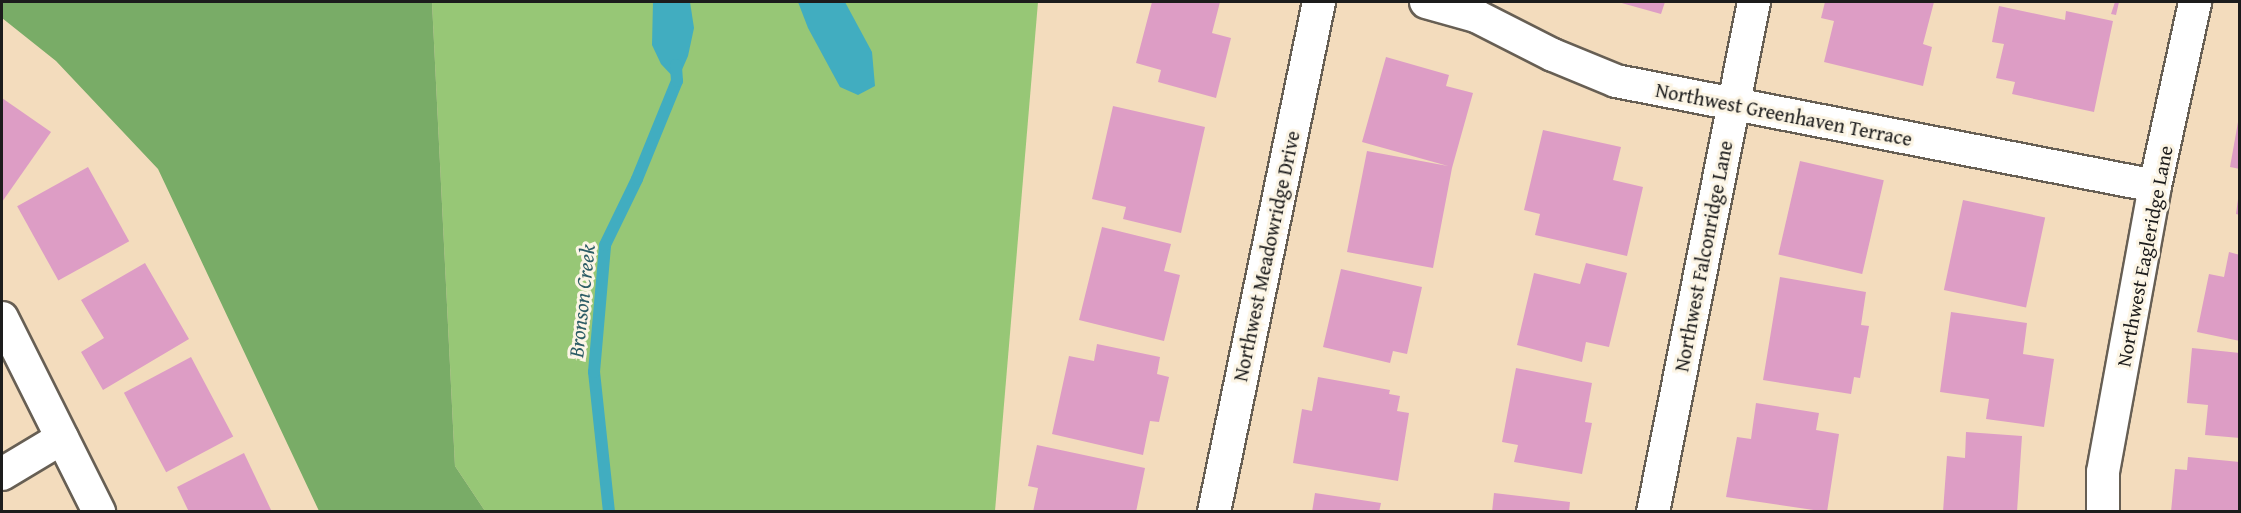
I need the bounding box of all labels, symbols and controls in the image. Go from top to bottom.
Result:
street label: Northwest Greenhaven Terrace [1654,77,1914,151]
street label: Northwest Meadowridge Drive [1228,129,1304,383]
street label: Northwest Falconridge Lane [1669,138,1737,374]
street label: Northwest Eagleridge Lane [2111,143,2177,369]
water label: Bronson Creek [564,243,600,359]

